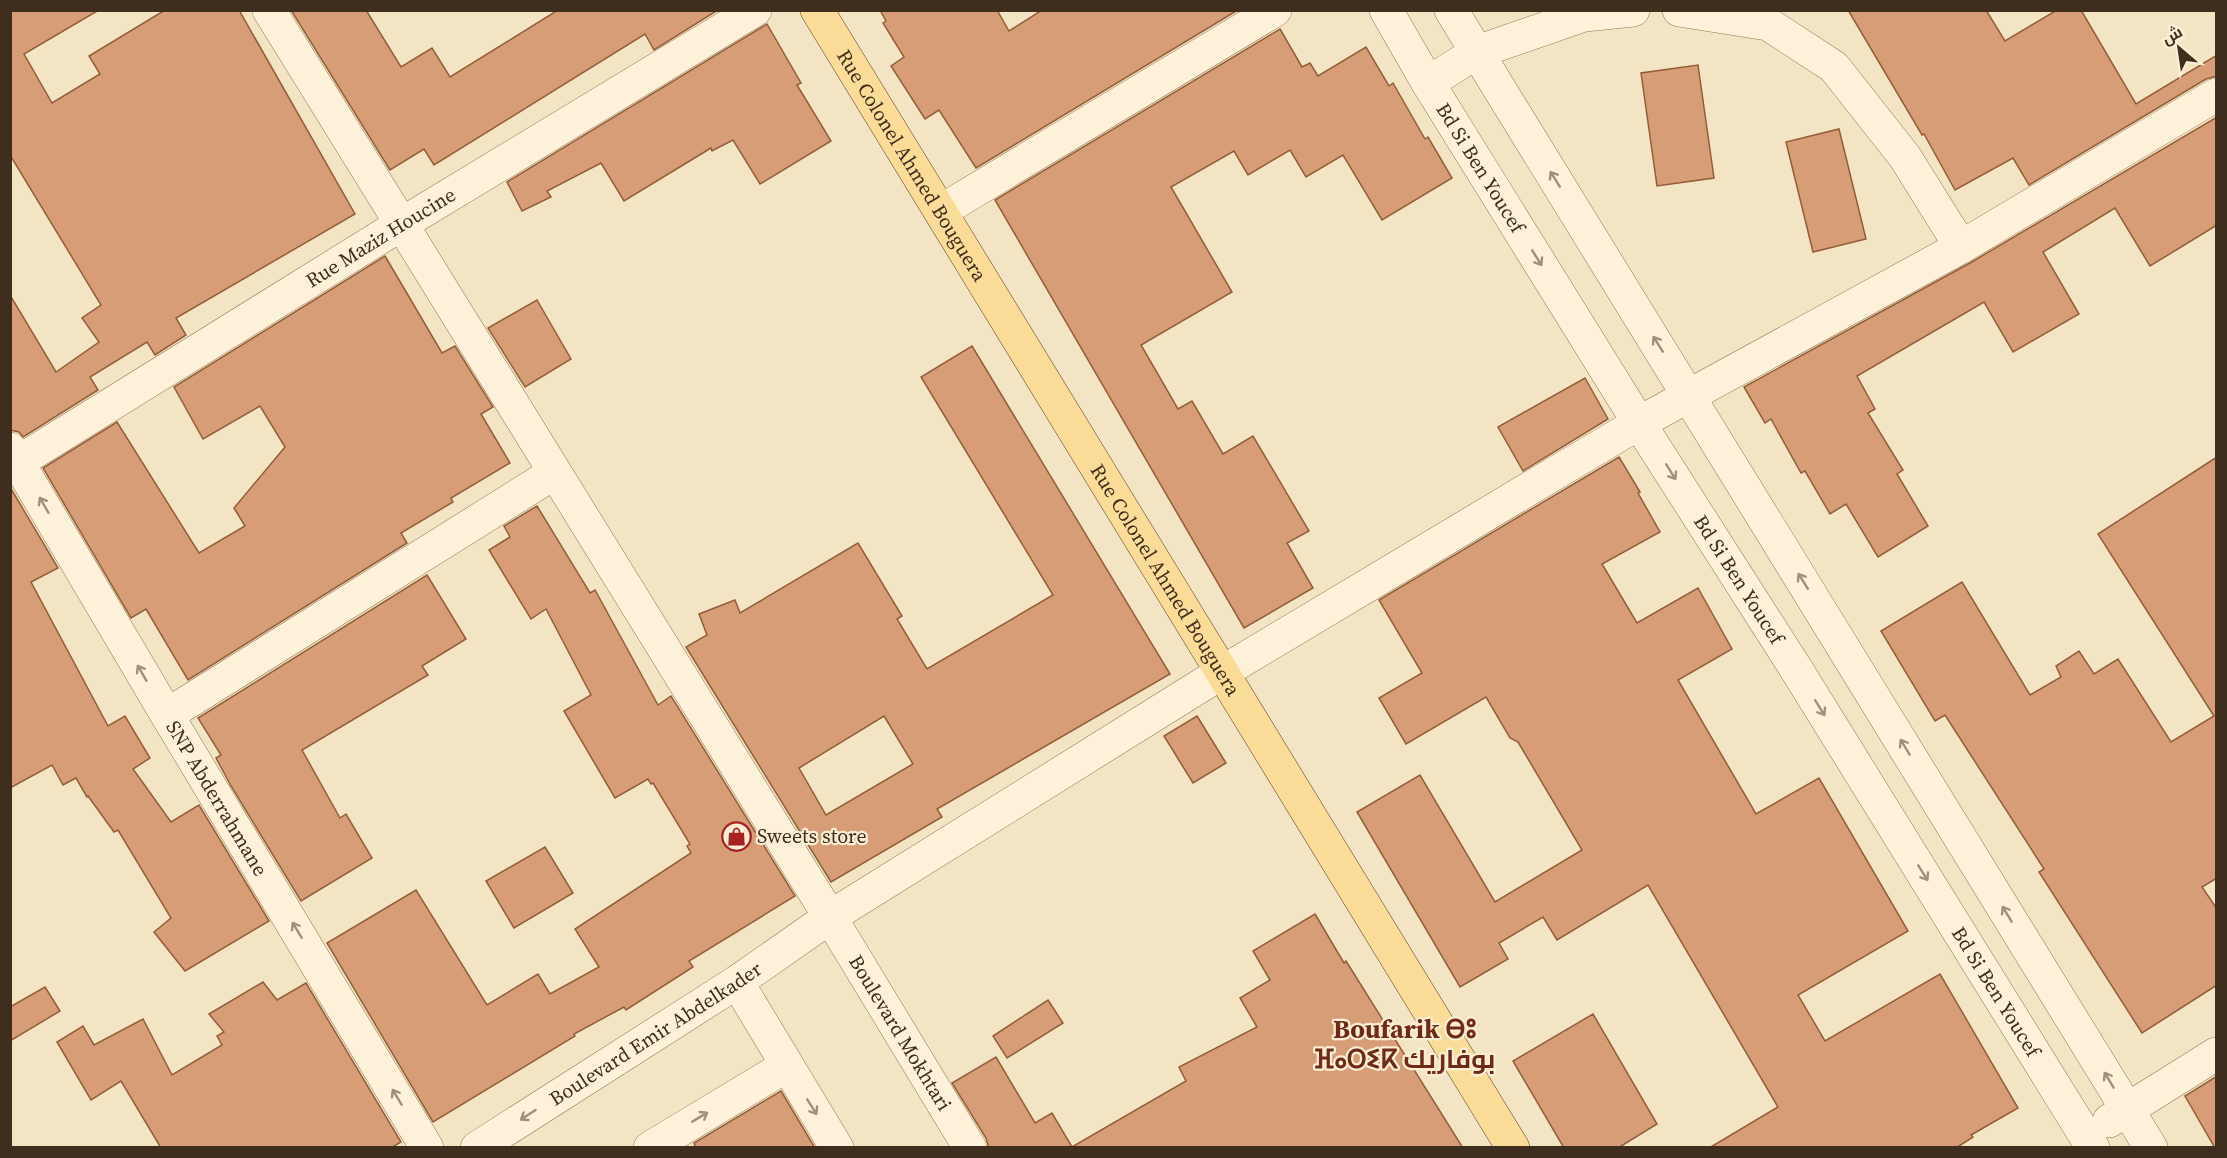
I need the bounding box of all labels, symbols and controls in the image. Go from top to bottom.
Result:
north arrow [2149,18,2209,78]
text: ش [2157,20,2186,49]
street label: Rue Colonel Ahmed Bouguera [830,44,994,287]
street label: Bd Si Ben Youcef [1430,97,1533,240]
one-way arrow [1549,171,1561,188]
street label: Rue Maziz Houcine [300,180,461,294]
one-way arrow [1531,249,1543,266]
one-way arrow [1651,336,1664,353]
street label: Rue Colonel Ahmed Bouguera [1084,459,1248,702]
one-way arrow [1665,463,1677,480]
one-way arrow [37,497,49,514]
street label: Bd Si Ben Youcef [1687,509,1792,651]
one-way arrow [1797,573,1809,590]
one-way arrow [136,665,148,682]
one-way arrow [1815,699,1827,716]
street label: SNP Abderrahmane [159,715,274,881]
one-way arrow [1899,739,1911,756]
shop icon: Sweets store [720,820,752,852]
place label: Sweets store [757,822,867,850]
one-way arrow [1916,865,1929,882]
one-way arrow [2000,906,2012,923]
street label: Bd Si Ben Youcef [1945,921,2048,1064]
one-way arrow [290,922,302,939]
street label: Boulevard Mokhtari [842,950,958,1116]
street label: Boulevard Emir Abdelkader [544,955,768,1112]
district label: Boufarik ⴱⵓ ⴼⴰⵔⵉⴽ بوفاريك [1315,1011,1495,1077]
one-way arrow [2102,1072,2114,1089]
one-way arrow [391,1089,403,1106]
one-way arrow [805,1098,818,1115]
one-way arrow [520,1109,537,1121]
one-way arrow [691,1111,708,1123]

